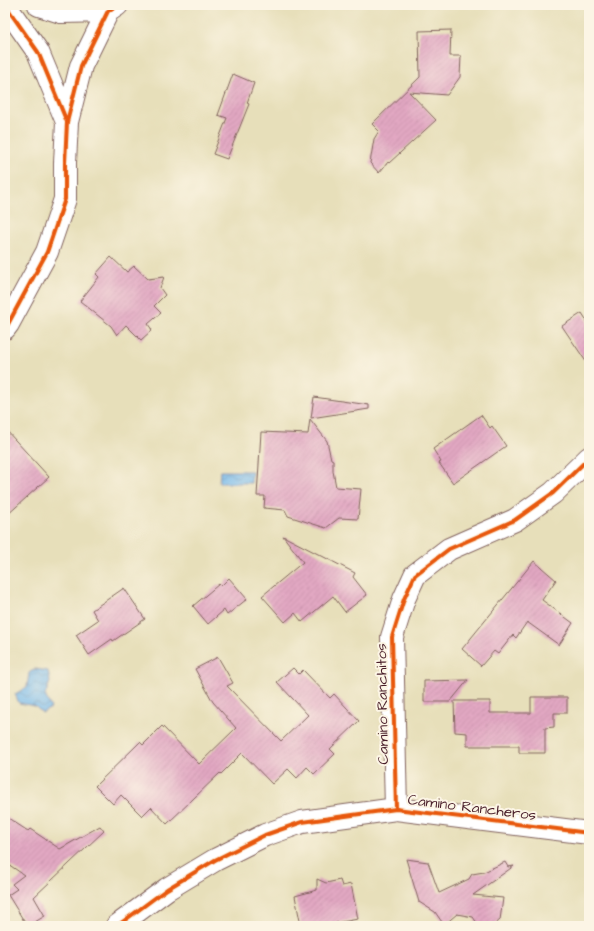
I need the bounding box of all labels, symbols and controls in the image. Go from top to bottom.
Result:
street label: Camino Ranchitos [371,643,394,765]
street label: Camino Rancheros [407,789,538,826]

